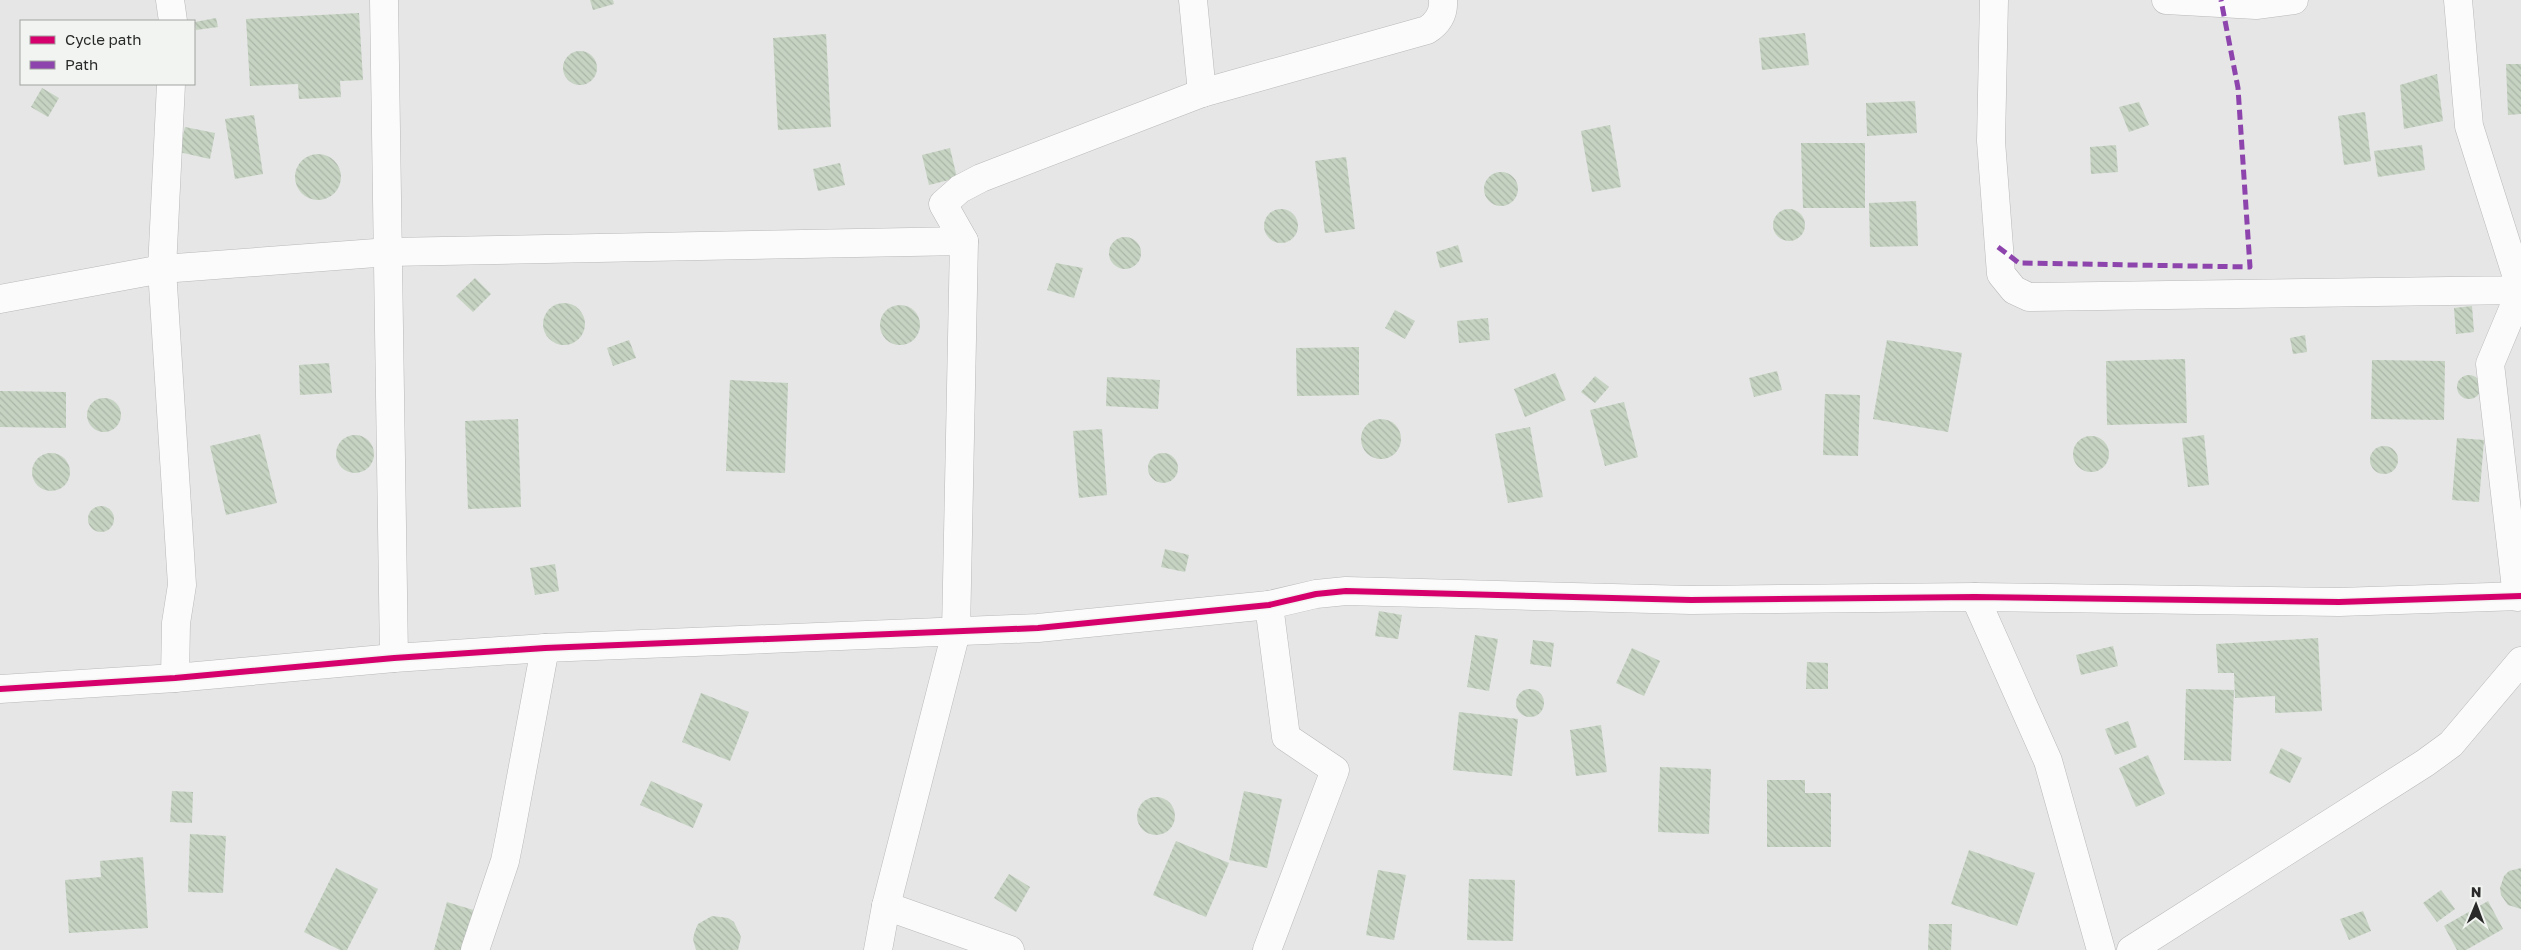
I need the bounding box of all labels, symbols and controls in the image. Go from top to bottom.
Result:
legend [20,20,195,85]
text: Cycle path [65,30,141,48]
text: Path [65,55,98,73]
north arrow [2451,880,2501,930]
text: N [2471,883,2482,900]

